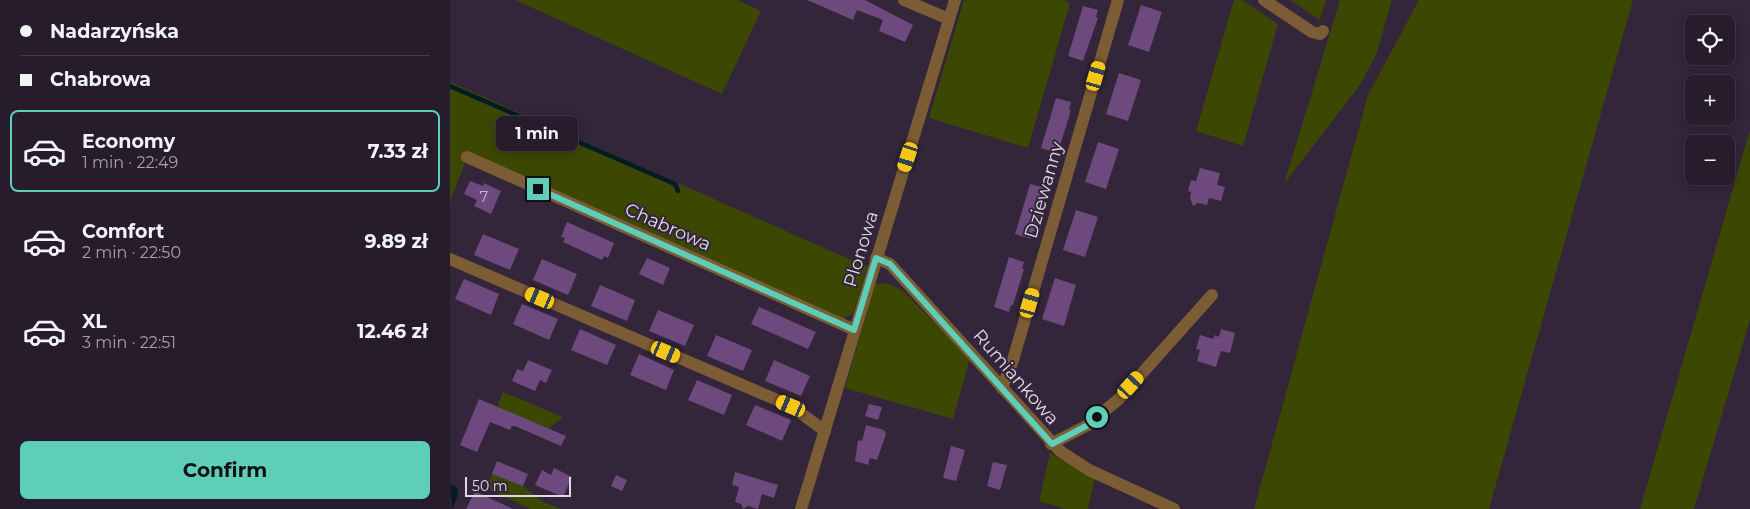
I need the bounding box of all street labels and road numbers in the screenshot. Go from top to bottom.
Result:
street label: Dziewanny [1020,139,1068,241]
street label: Chabrowa [622,198,714,256]
street label: Plonowa [839,208,883,290]
street label: Rumiankowa [969,325,1063,429]

